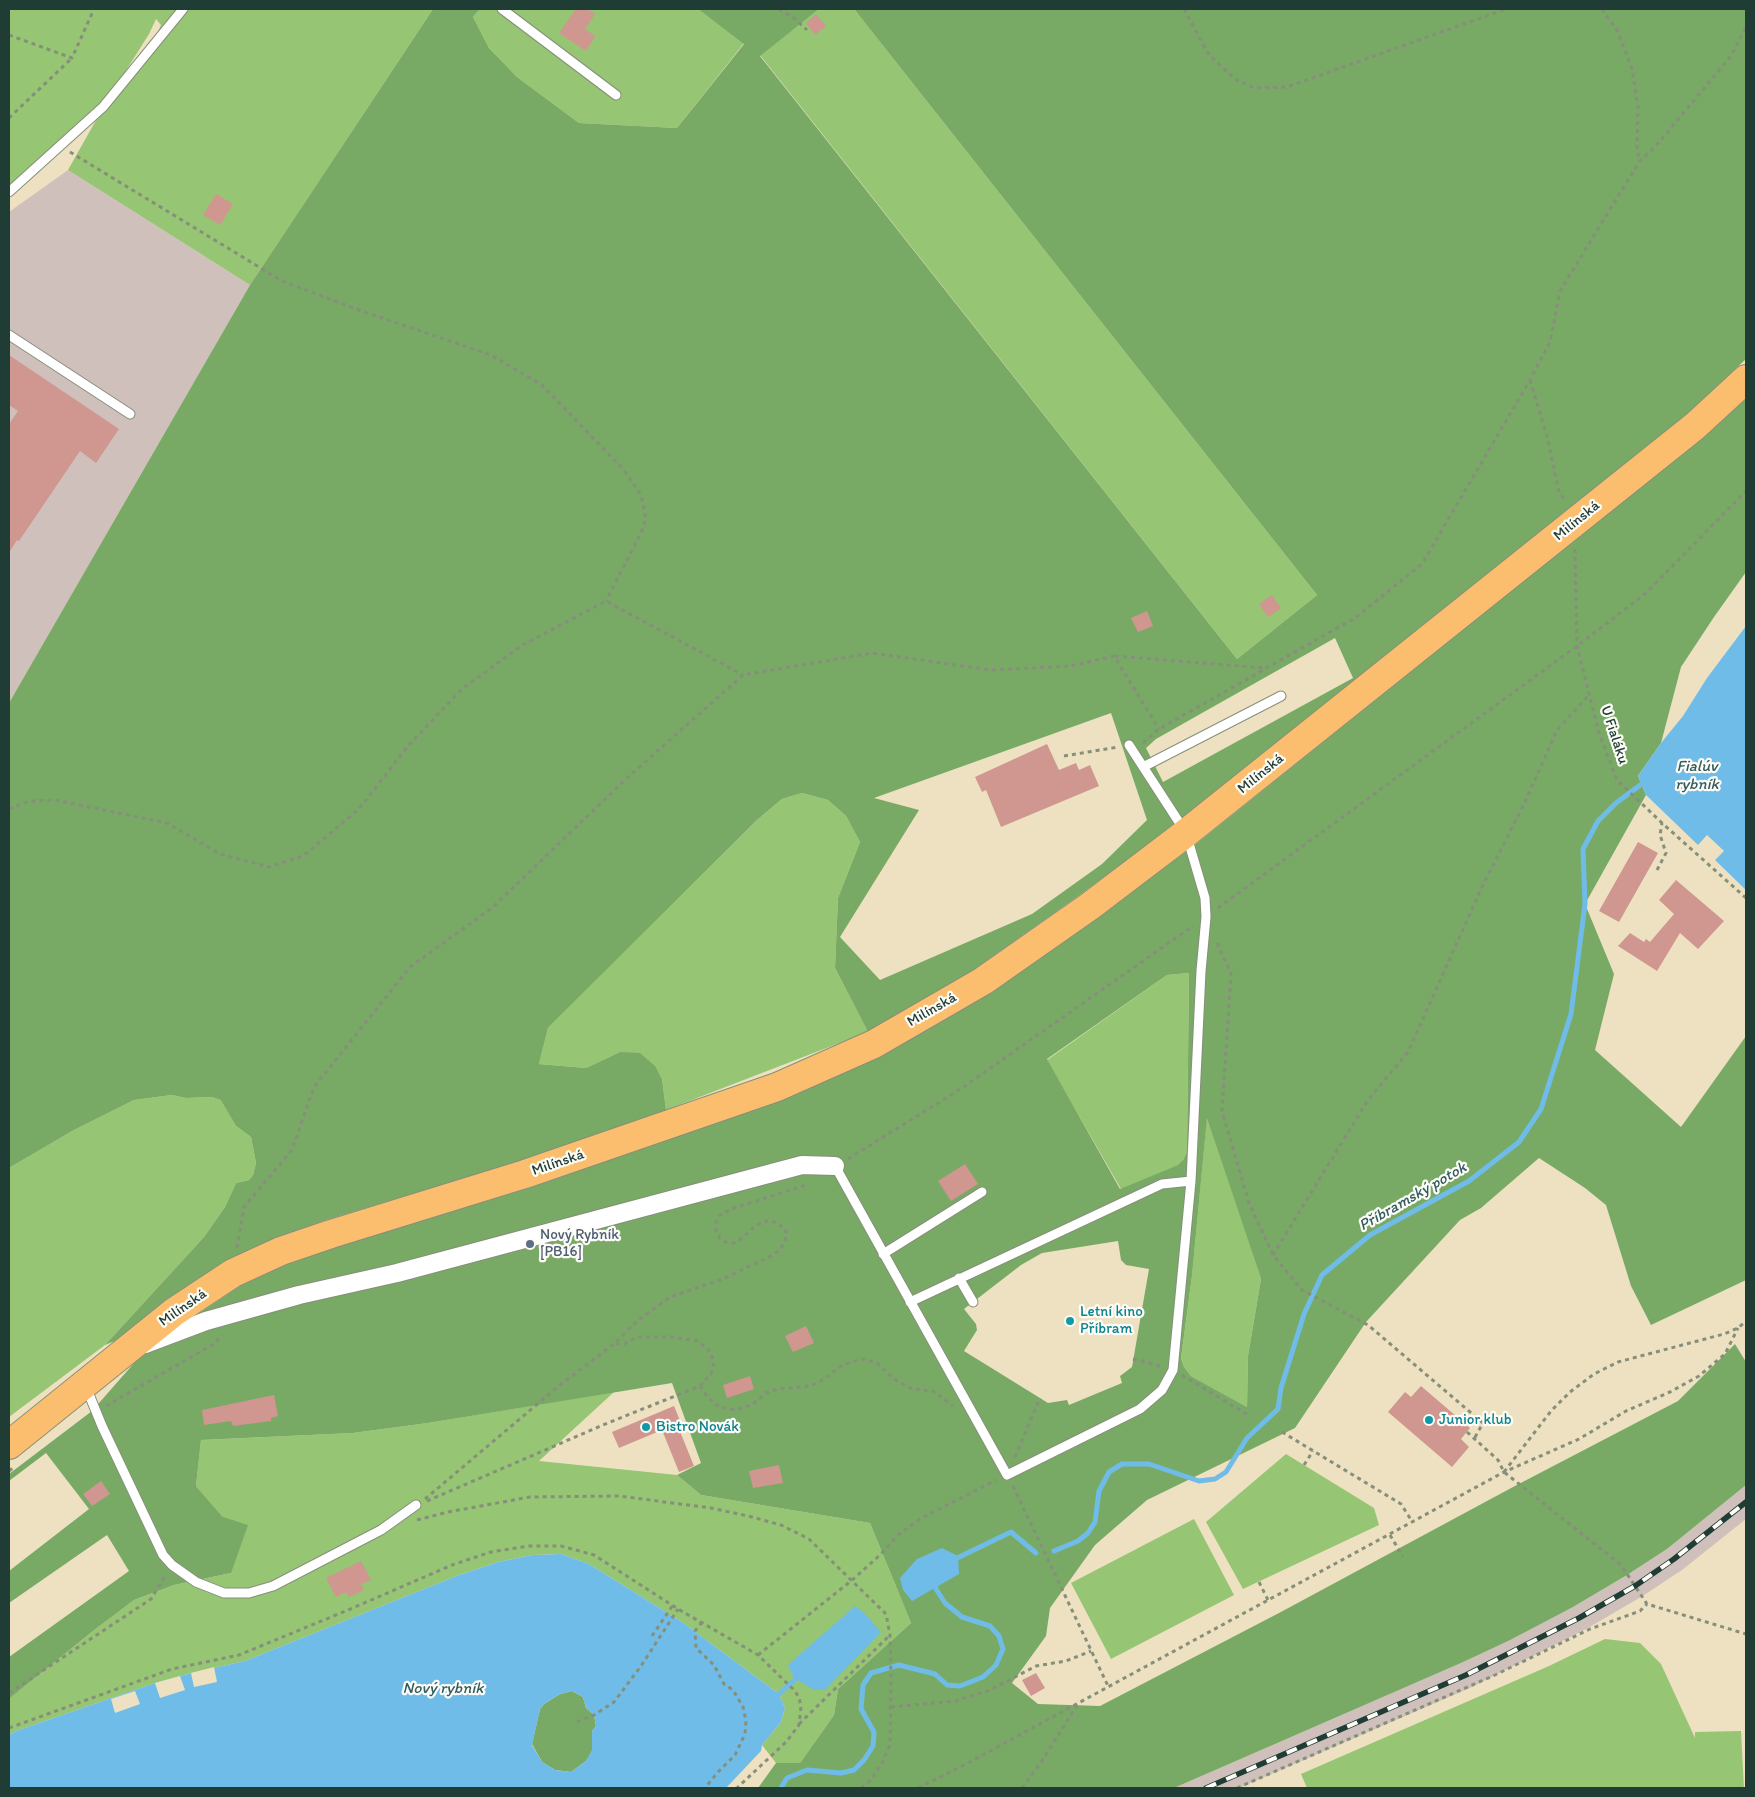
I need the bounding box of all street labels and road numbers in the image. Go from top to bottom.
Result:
street label: Milínská [1550,497,1604,545]
street label: U Fialáku [1596,704,1632,766]
street label: Milínská [1234,750,1288,798]
street label: Milínská [904,989,960,1031]
street label: Milínská [530,1146,586,1180]
street label: Milínská [156,1285,210,1331]

